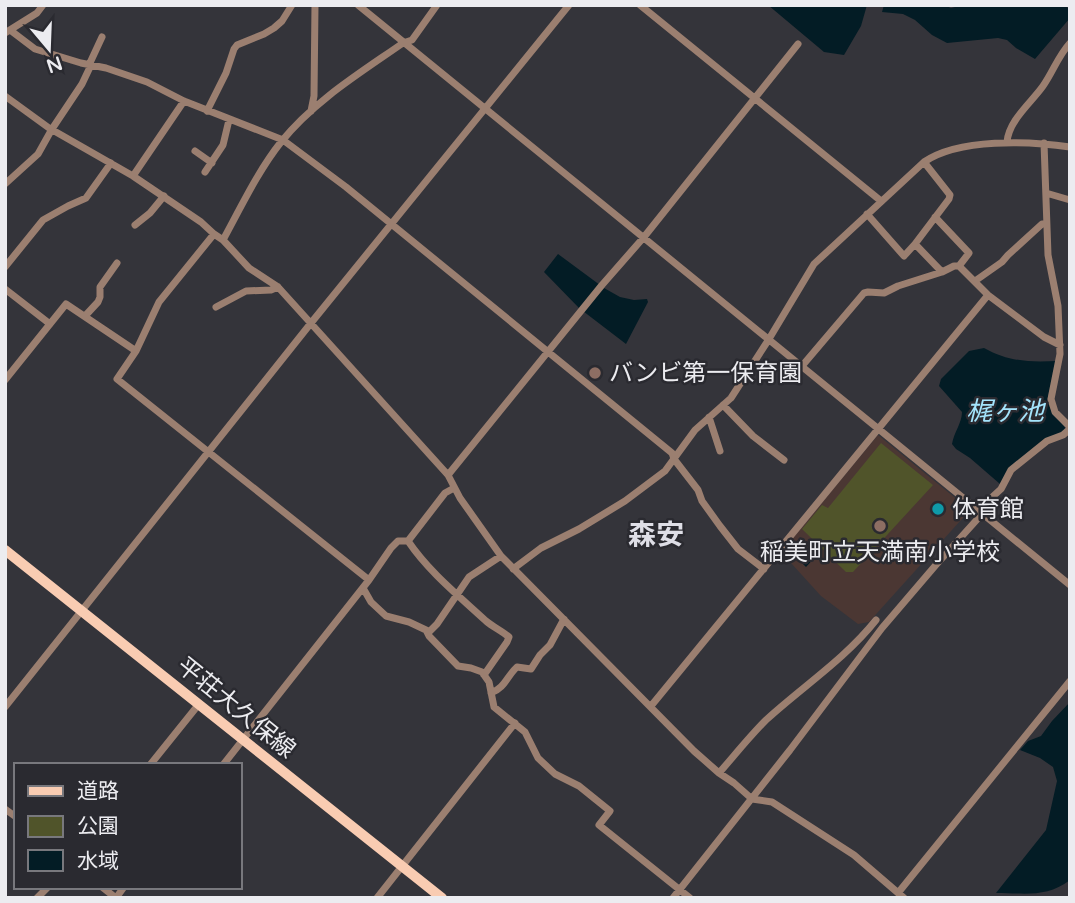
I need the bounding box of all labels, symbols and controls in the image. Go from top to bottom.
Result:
north arrow [14,14,84,84]
text: N [43,51,65,77]
place label: バンビ第一保育園 [609,359,802,388]
marker: バンビ第一保育園 [587,365,603,381]
water label: 梶ヶ池 [966,396,1047,427]
place label: 体育館 [952,495,1024,524]
marker: 体育館 [930,501,946,517]
district label: 森安 [628,518,684,552]
marker: 稲美町立天満南小学校 [872,518,888,534]
place label: 稲美町立天満南小学校 [760,538,1000,567]
street label: 平荘大久保線 [171,651,301,765]
legend [14,763,242,889]
text: 道路 [77,779,119,804]
text: 公園 [77,814,119,839]
text: 水域 [77,849,119,874]

